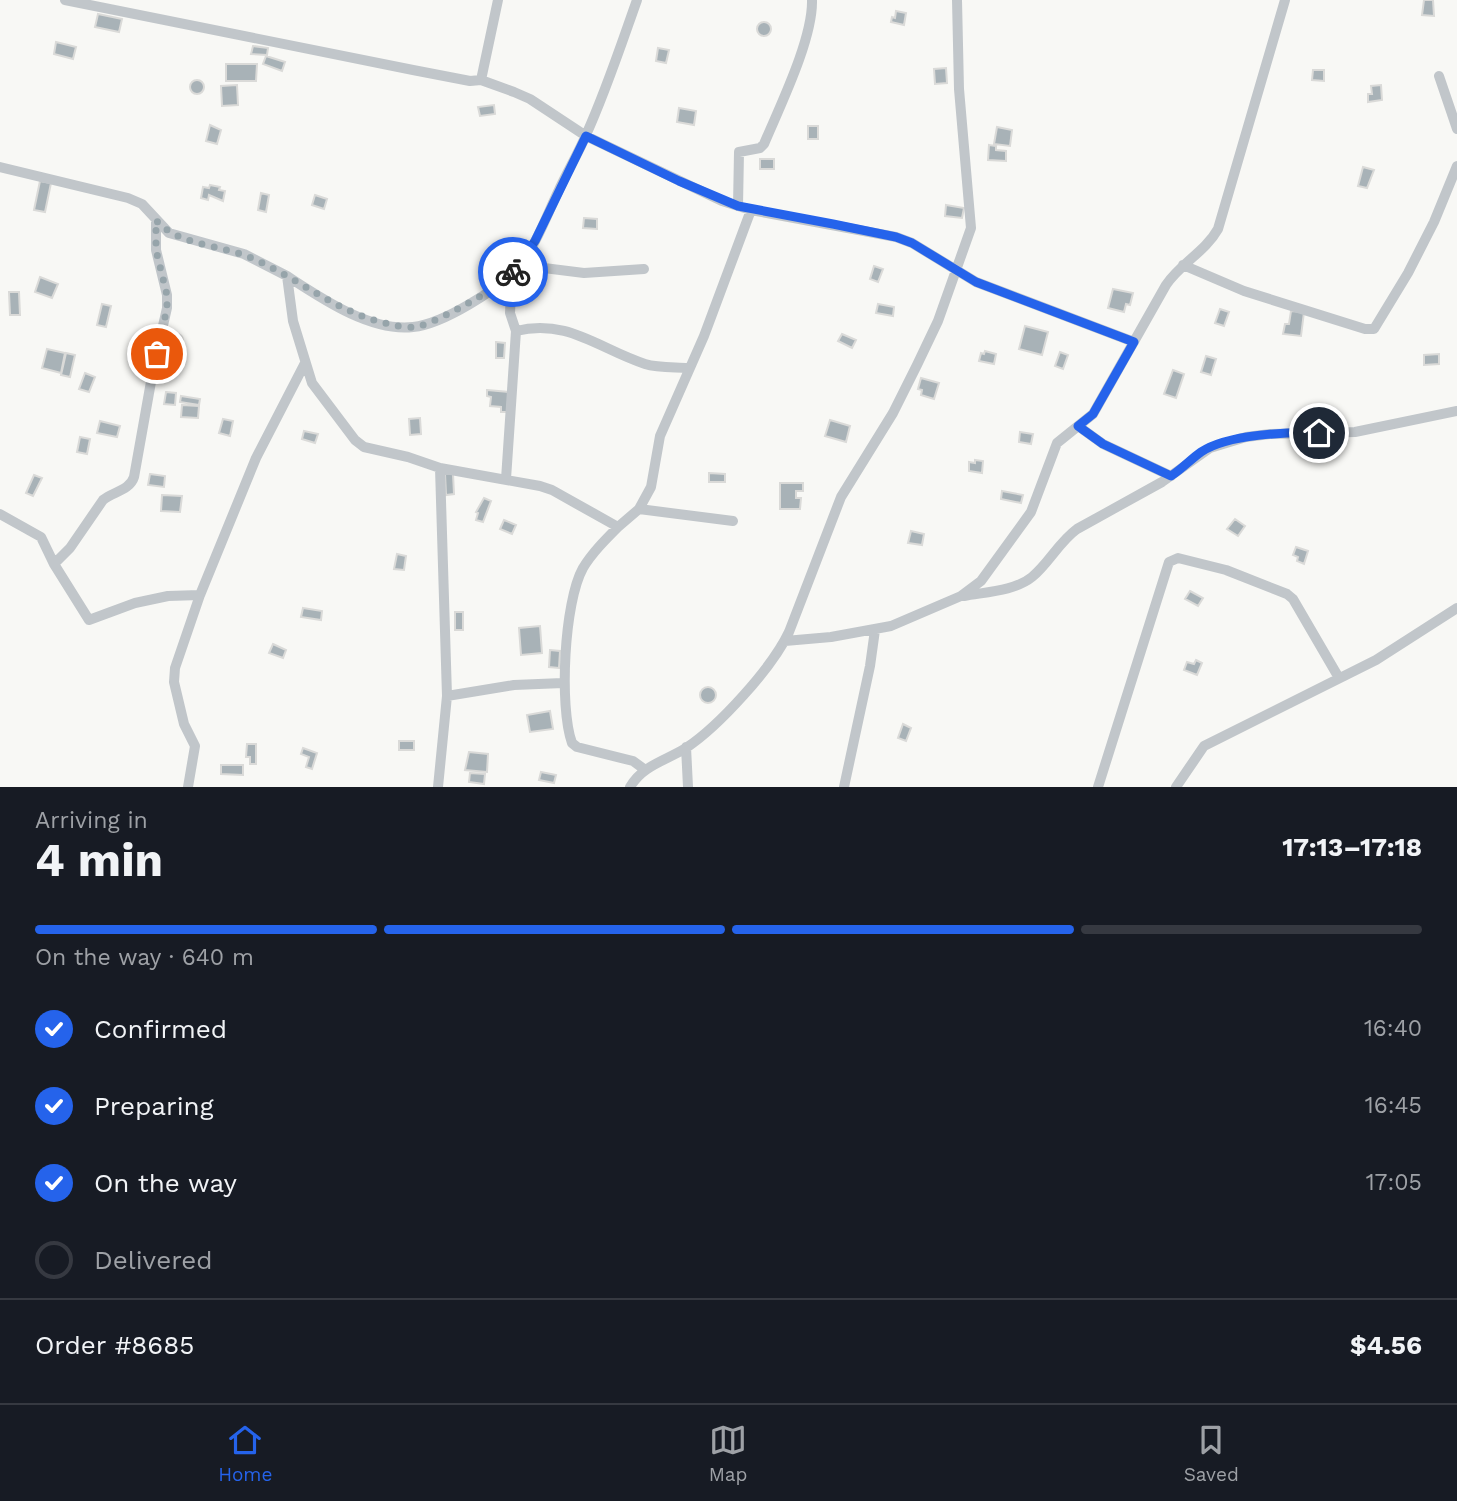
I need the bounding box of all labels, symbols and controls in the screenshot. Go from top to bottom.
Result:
courier [478,237,548,307]
icon: bike [494,253,532,291]
pin [127,324,187,384]
icon: bag [138,335,176,373]
pin [1289,403,1349,463]
icon: home [1300,414,1338,452]
text: Arriving in [35,807,148,834]
text: 17:13–17:18 [1282,832,1422,862]
text: 4 min [35,833,163,887]
text: On the way · 640 m [35,944,254,971]
icon: check [35,1010,73,1048]
text: Confirmed [94,1014,227,1044]
text: 16:40 [1364,1015,1422,1042]
icon: check [35,1087,73,1125]
text: Preparing [94,1091,214,1121]
text: 16:45 [1365,1092,1422,1119]
icon: check [35,1164,73,1202]
text: On the way [94,1168,237,1198]
text: 17:05 [1366,1169,1422,1196]
text: Delivered [94,1245,213,1275]
text: Order #8685 [35,1330,194,1360]
text: $4.56 [1350,1330,1422,1360]
tab: Home [218,1421,272,1486]
tab: Map [709,1421,747,1486]
tab: Saved [1184,1421,1239,1486]

